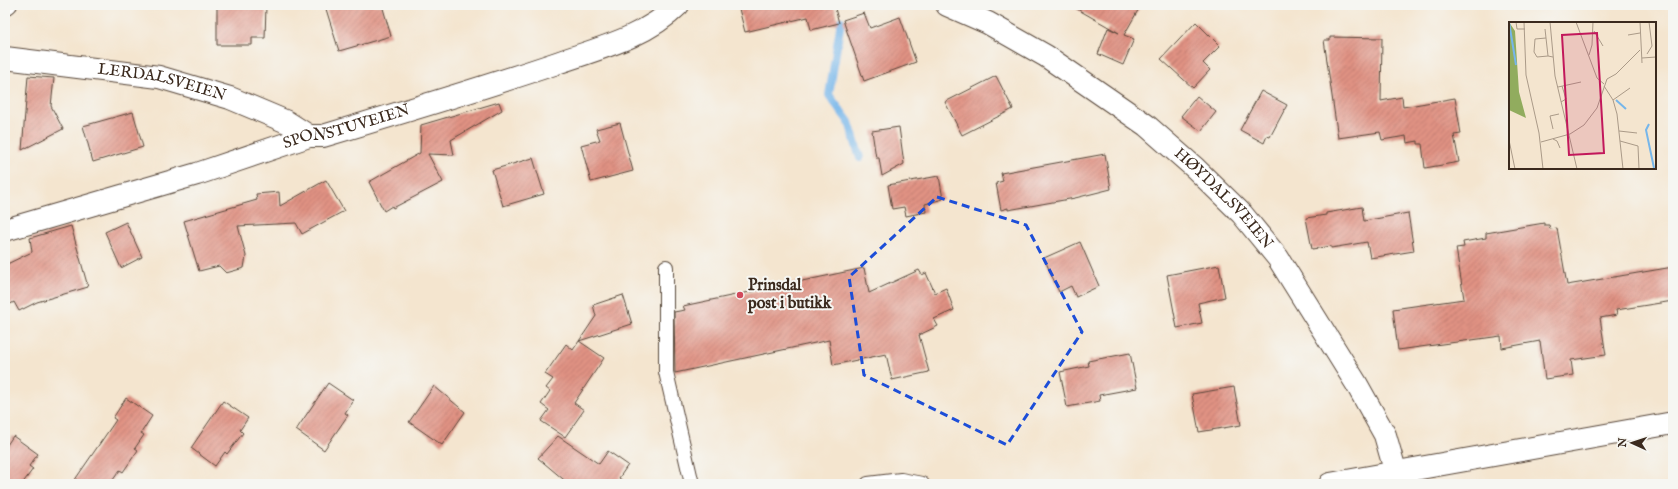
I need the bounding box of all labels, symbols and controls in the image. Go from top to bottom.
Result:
inset map [1509,22,1656,169]
street label: LERDALSVEIEN [97,60,228,106]
street label: SPONSTUVEIEN [280,100,412,154]
street label: HØYDALSVEIEN [1170,144,1277,254]
place label: Prinsdal post i butikk [747,276,832,314]
marker: Prinsdal post i butikk [735,290,745,300]
north arrow [1612,423,1652,463]
text: N [1616,437,1630,449]

